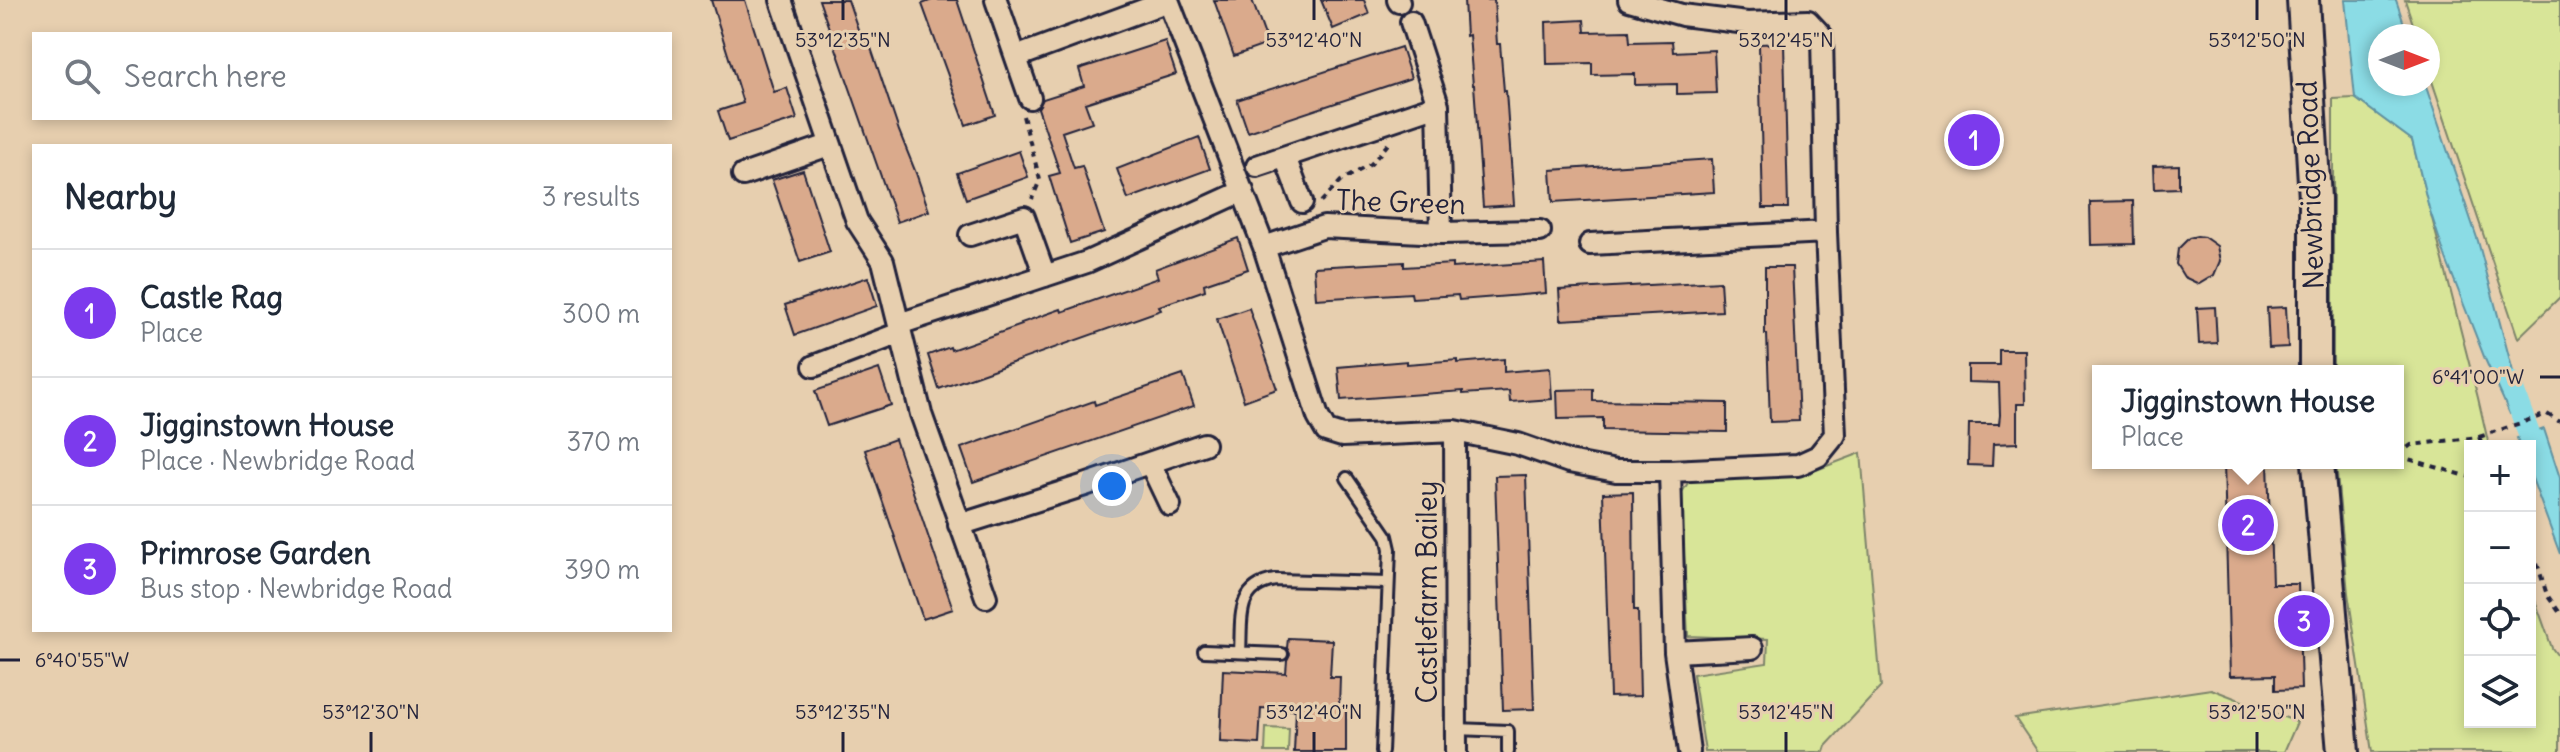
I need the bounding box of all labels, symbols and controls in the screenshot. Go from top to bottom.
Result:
north arrow [2368,24,2440,96]
text: 53°12'35"N [795,27,891,52]
text: 53°12'40"N [1265,27,1363,52]
text: 53°12'45"N [1738,27,1834,52]
text: 53°12'50"N [2208,27,2306,52]
search box [32,32,672,120]
icon: search [60,54,104,98]
text: Search here [124,57,287,95]
street label: Newbridge Road [2288,80,2332,290]
pin: 1 [1948,110,2000,170]
text: Nearby [64,175,177,218]
text: 3 results [542,180,640,213]
street label: The Green [1336,182,1466,222]
text: Castle Rag [140,278,283,316]
text: 1 [85,297,95,330]
text: 300 m [562,297,640,330]
text: Place [140,316,203,349]
text: 6°41'00"W [2432,364,2524,389]
popup [2092,365,2404,469]
text: Jigginstown House [2121,382,2375,420]
text: Jigginstown House [140,406,394,444]
text: Place [2121,420,2184,453]
text: 2 [83,425,97,458]
text: 370 m [566,425,640,458]
map controls [2464,440,2536,728]
button: + [2464,440,2536,512]
text: Place · Newbridge Road [140,444,415,477]
your location [1092,466,1132,506]
street label: Castlefarm Bailey [1409,481,1445,704]
pin: 2 [2222,495,2274,555]
button: − [2464,512,2536,584]
text: Primrose Garden [140,534,371,572]
text: 3 [83,553,97,586]
text: 390 m [564,553,640,586]
text: Bus stop · Newbridge Road [140,572,452,605]
button: locate [2464,584,2536,656]
pin: 3 [2278,591,2330,651]
text: 6°40'55"W [35,647,129,672]
button: layers [2464,656,2536,728]
text: 53°12'30"N [322,699,420,724]
text: 53°12'35"N [795,699,891,724]
text: 53°12'40"N [1265,699,1363,724]
text: 53°12'45"N [1738,699,1834,724]
text: 53°12'50"N [2208,699,2306,724]

